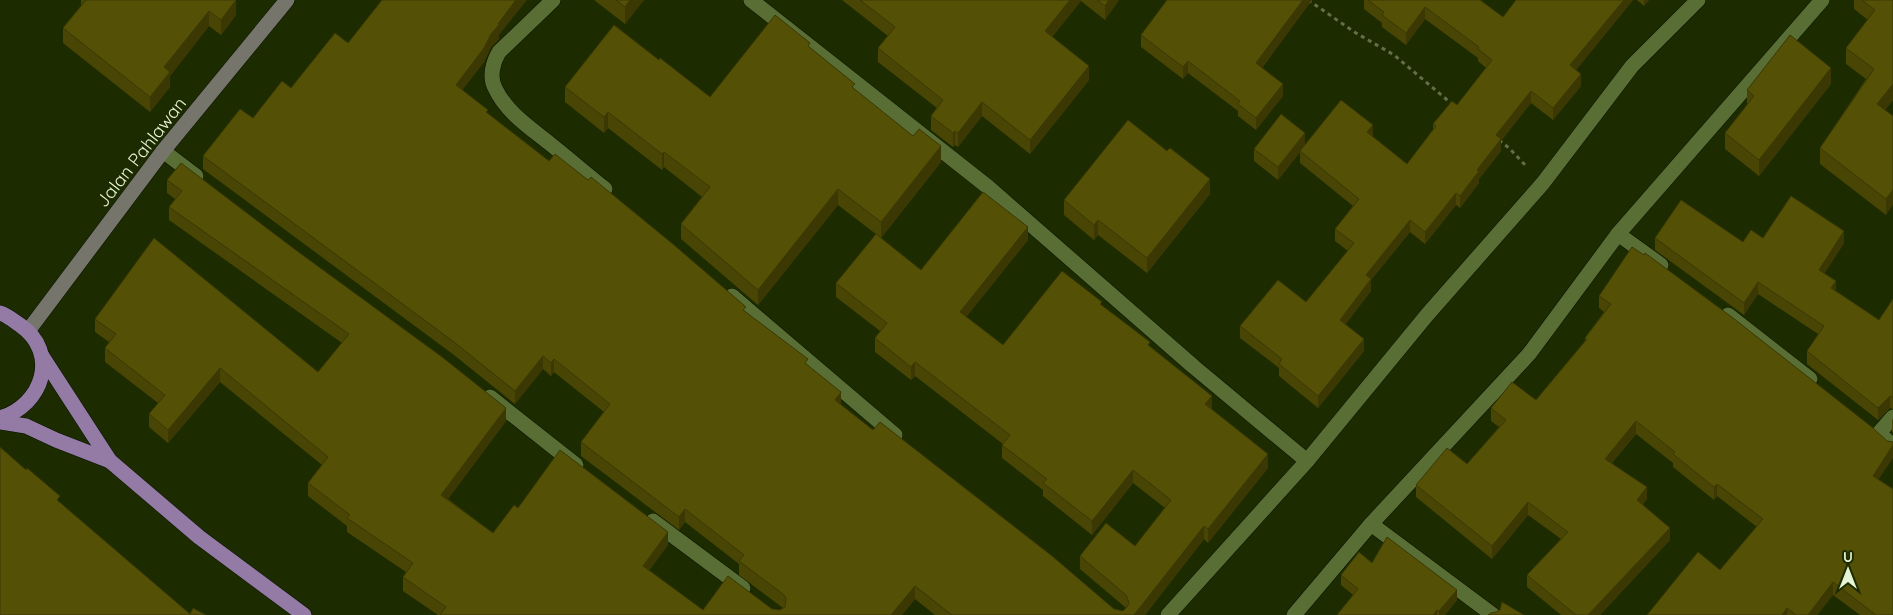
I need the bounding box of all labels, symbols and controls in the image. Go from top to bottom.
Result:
street label: Jalan Pahlawan [91,92,191,212]
north arrow [1823,545,1873,595]
text: U [1843,548,1853,566]

